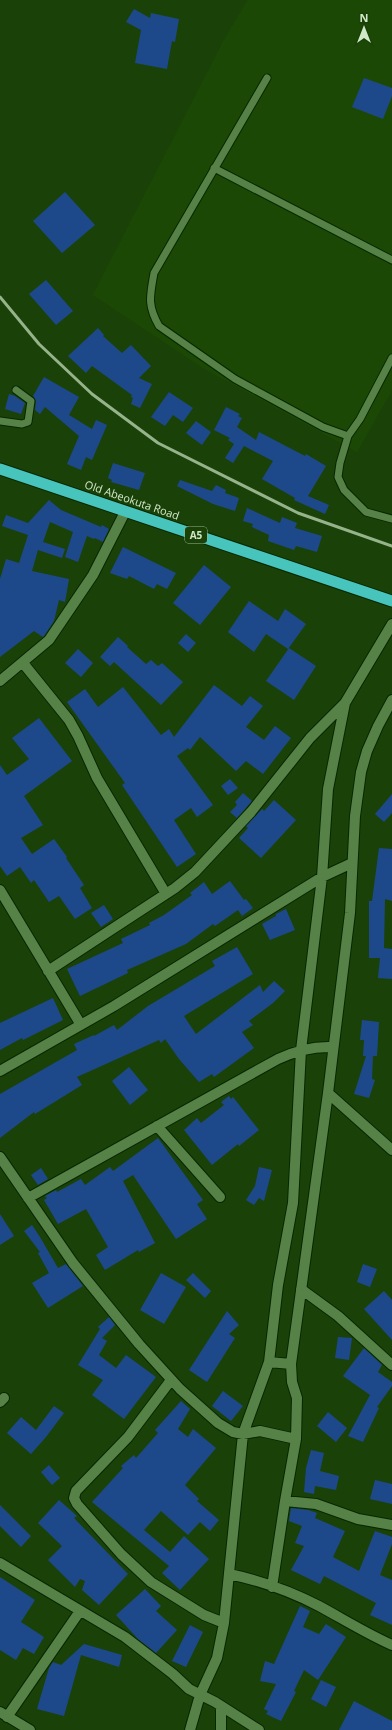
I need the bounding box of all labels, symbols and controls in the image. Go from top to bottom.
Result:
north arrow [344,8,384,48]
text: N [360,10,368,25]
street label: Old Abeokuta Road [83,476,181,523]
road number: A5 [185,527,207,543]

